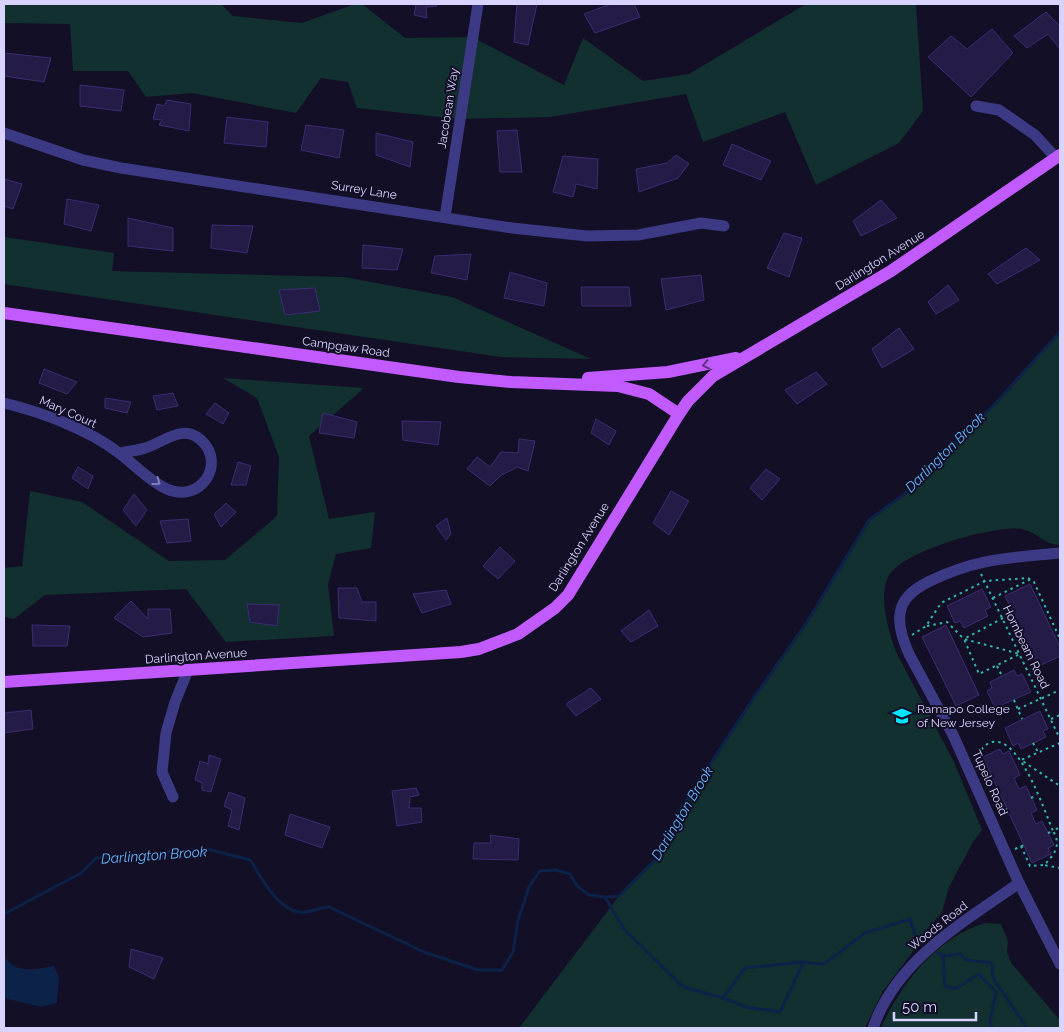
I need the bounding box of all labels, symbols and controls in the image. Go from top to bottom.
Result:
street label: Jacobean Way [435,66,461,149]
street label: Surrey Lane [330,178,398,202]
street label: Darlington Avenue [833,227,927,293]
street label: Campgaw Road [301,334,391,360]
one-way arrow [701,359,710,370]
street label: Mary Court [37,393,99,431]
water label: Darlington Brook [902,408,989,495]
one-way arrow [151,477,160,485]
street label: Darlington Avenue [546,500,612,594]
street label: Hornbeam Road [1000,603,1052,691]
street label: Darlington Avenue [144,645,248,667]
place label: Ramapo College of New Jersey [917,702,1010,730]
school or university icon: Ramapo College of New Jersey [891,705,913,727]
street label: Tupelo Road [969,748,1011,818]
water label: Darlington Brook [648,763,717,863]
water label: Darlington Brook [100,843,208,867]
street label: Woods Road [906,899,970,953]
scale bar [894,990,976,1022]
text: 50 m [902,998,937,1016]

